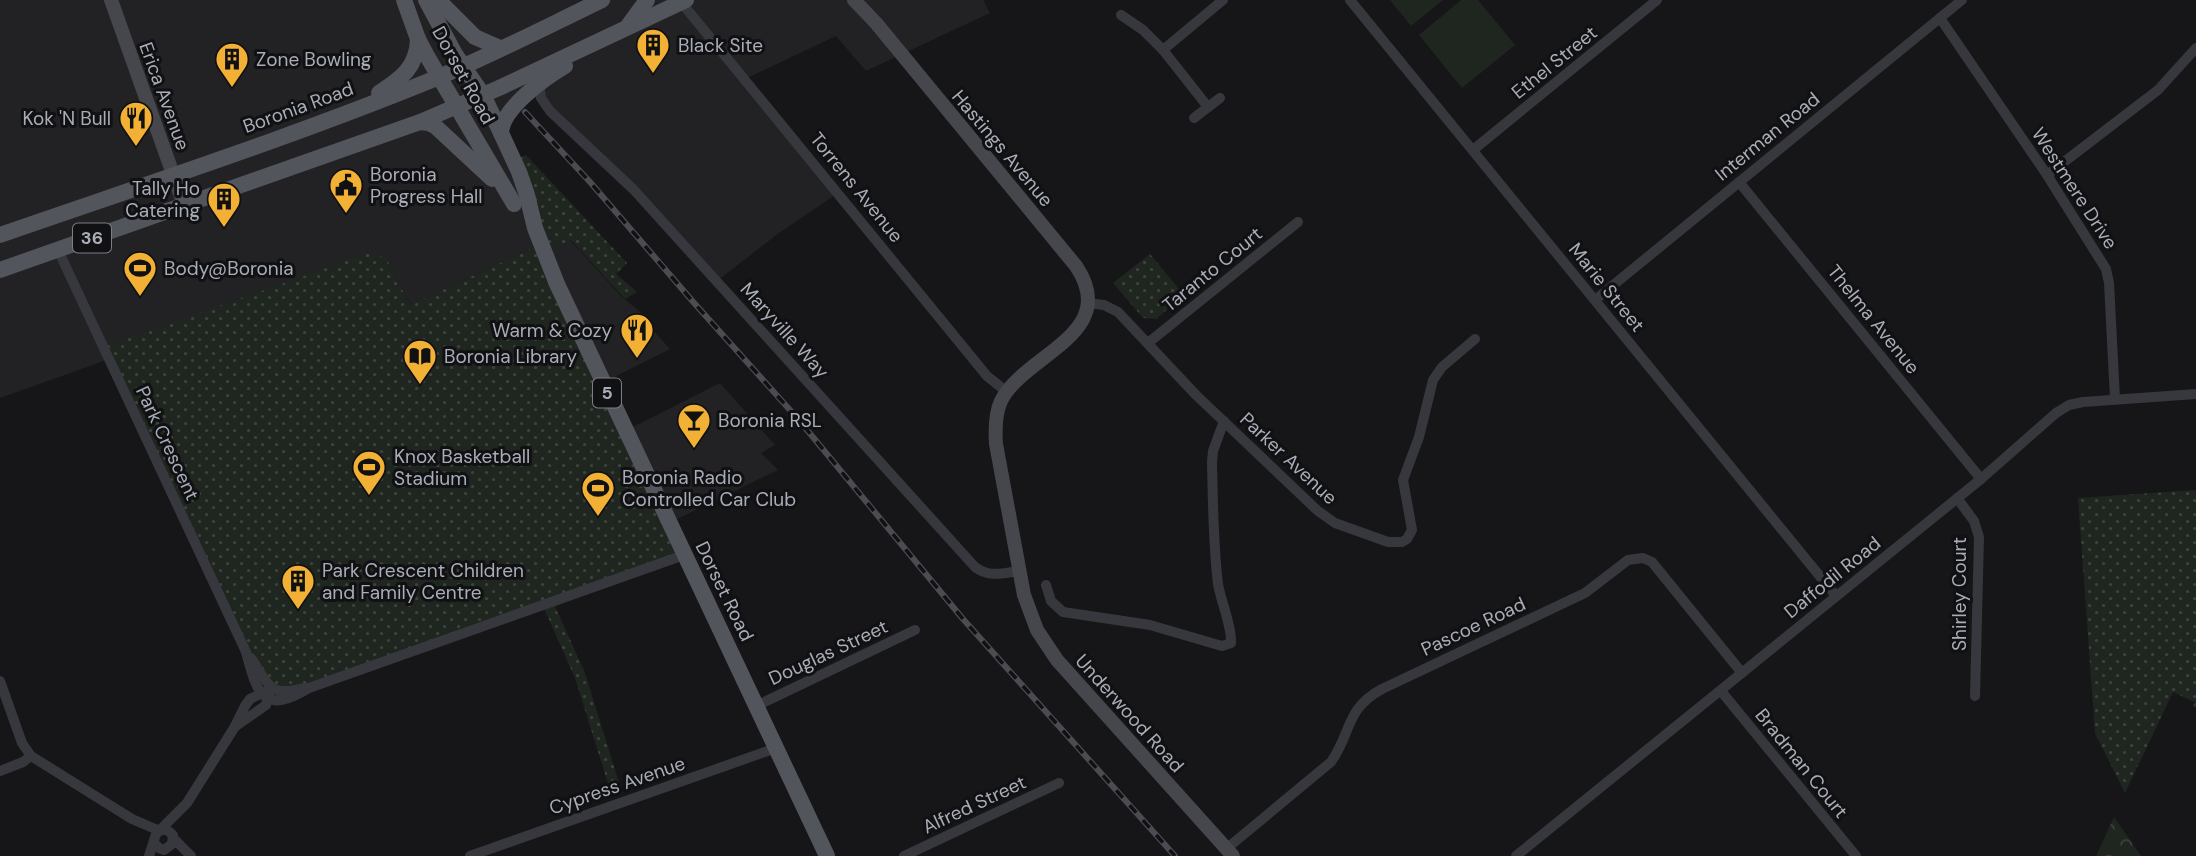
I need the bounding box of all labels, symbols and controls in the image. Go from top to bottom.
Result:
street label: Ethel Street [1506,20,1602,105]
street label: Dorset Road [426,22,501,129]
building icon: Black Site [634,26,672,75]
place label: Black Site [678,33,763,58]
street label: Erica Avenue [133,39,196,154]
building icon: Zone Bowling [213,40,251,89]
place label: Zone Bowling [256,47,372,72]
street label: Boronia Road [240,76,357,139]
street label: Hastings Avenue [946,85,1059,212]
street label: Interman Road [1710,86,1825,186]
restaurant icon: Kok 'N Bull [117,99,155,148]
place label: Kok 'N Bull [23,106,111,131]
street label: Westmere Drive [2026,123,2123,254]
street label: Torrens Avenue [804,127,909,248]
place label: Boronia Progress Hall [370,162,483,209]
public building icon: Boronia Progress Hall [327,166,365,215]
place label: Tally Ho Catering [125,176,200,223]
building icon: Tally Ho Catering [205,180,243,229]
street label: Taranto Court [1157,221,1267,317]
road number: 36 [73,224,111,252]
street label: Marie Street [1563,238,1650,337]
sports icon: Body@Boronia [121,249,159,298]
place label: Body@Boronia [164,256,294,281]
street label: Thelma Avenue [1822,260,1925,379]
street label: Maryville Way [735,277,835,384]
restaurant icon: Warm & Cozy [618,311,656,360]
place label: Warm & Cozy [492,318,612,343]
library icon: Boronia Library [401,337,439,386]
place label: Boronia Library [444,344,577,369]
road number: 5 [593,379,621,408]
street label: Park Crescent [130,382,205,504]
bar icon: Boronia RSL [675,401,713,450]
street label: Parker Avenue [1235,407,1343,510]
place label: Boronia RSL [718,408,822,433]
place label: Knox Basketball Stadium [394,444,530,491]
sports icon: Knox Basketball Stadium [350,448,388,497]
place label: Boronia Radio Controlled Car Club [622,465,796,512]
sports icon: Boronia Radio Controlled Car Club [579,469,617,518]
street label: Daffodil Road [1779,531,1886,624]
street label: Dorset Road [690,537,759,645]
street label: Shirley Court [1947,537,1972,651]
place label: Park Crescent Children and Family Centre [322,558,524,605]
building icon: Park Crescent Children and Family Centre [279,562,317,611]
street label: Pascoe Road [1417,591,1530,662]
street label: Douglas Street [765,614,892,691]
street label: Underwood Road [1070,649,1189,778]
street label: Bradman Court [1750,703,1854,823]
street label: Cypress Avenue [546,750,688,820]
street label: Alfred Street [918,770,1030,839]

